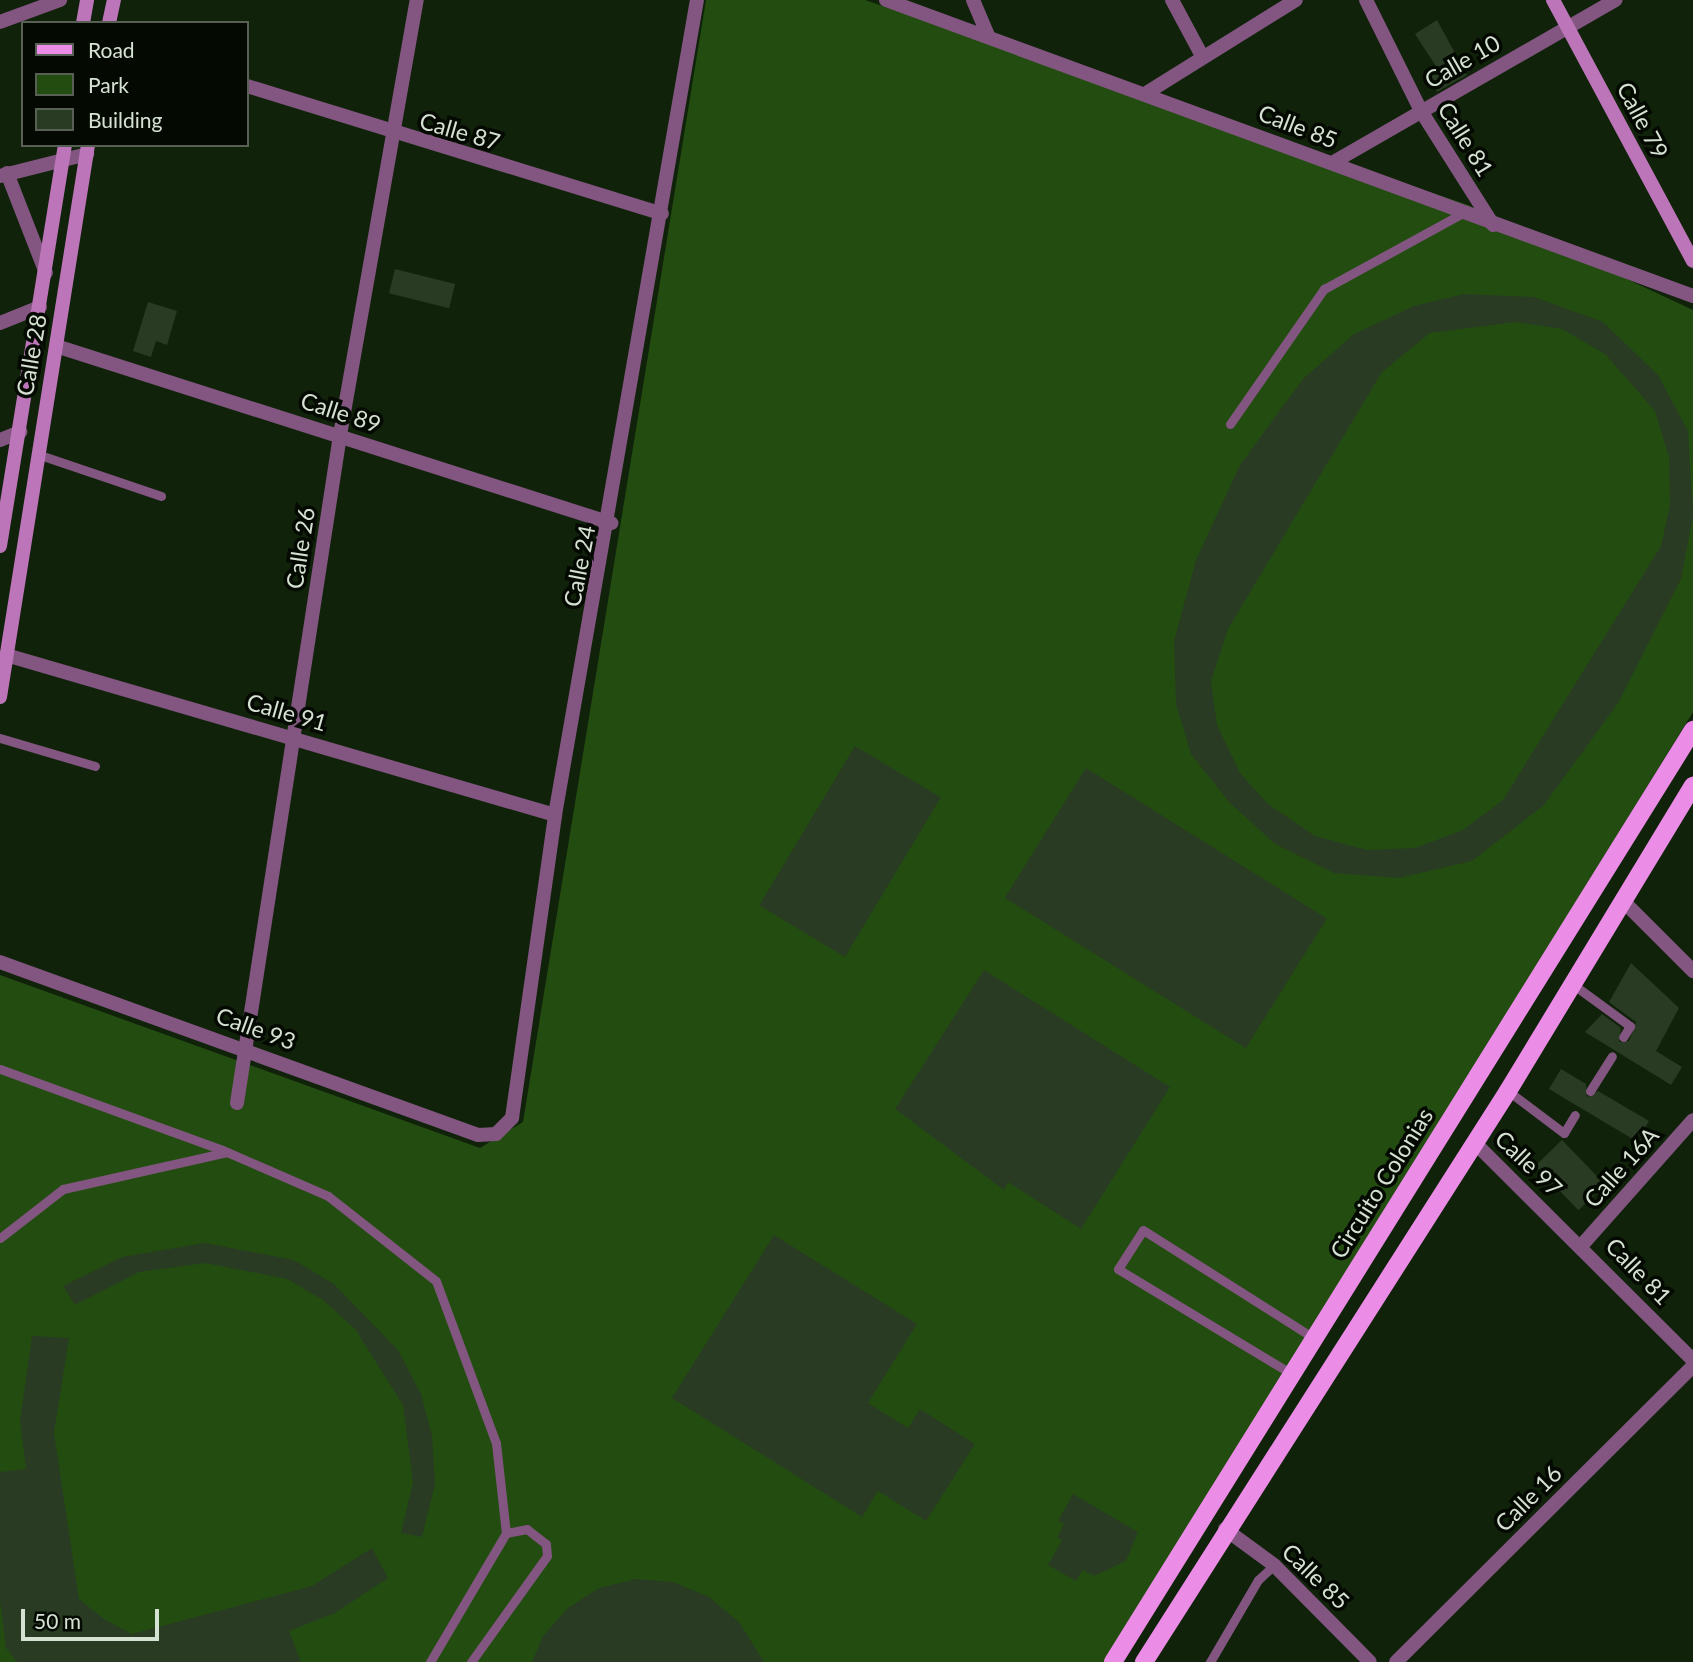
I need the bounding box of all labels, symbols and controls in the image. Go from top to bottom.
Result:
legend [21,21,248,147]
street label: Calle 10 [1419,28,1505,94]
text: Road [88,37,135,62]
text: Park [88,72,129,97]
street label: Calle 79 [1611,77,1675,163]
street label: Calle 81 [1432,97,1500,181]
street label: Calle 85 [1255,98,1341,154]
street label: Calle 87 [417,106,503,156]
text: Building [88,107,163,132]
street label: Calle 28 [10,312,52,398]
street label: Calle 89 [298,386,384,438]
street label: Calle 26 [280,505,320,591]
street label: Calle 24 [558,523,600,609]
street label: Calle 91 [244,687,330,737]
street label: Calle 93 [213,1001,299,1055]
street label: Circuito Colonias [1324,1103,1438,1263]
street label: Calle 16A [1578,1121,1664,1213]
street label: Calle 97 [1490,1124,1568,1202]
street label: Calle 81 [1600,1232,1678,1310]
street label: Calle 16 [1489,1459,1567,1537]
street label: Calle 85 [1277,1537,1355,1615]
scale bar [24,1596,163,1640]
text: 50 m [34,1608,81,1633]

